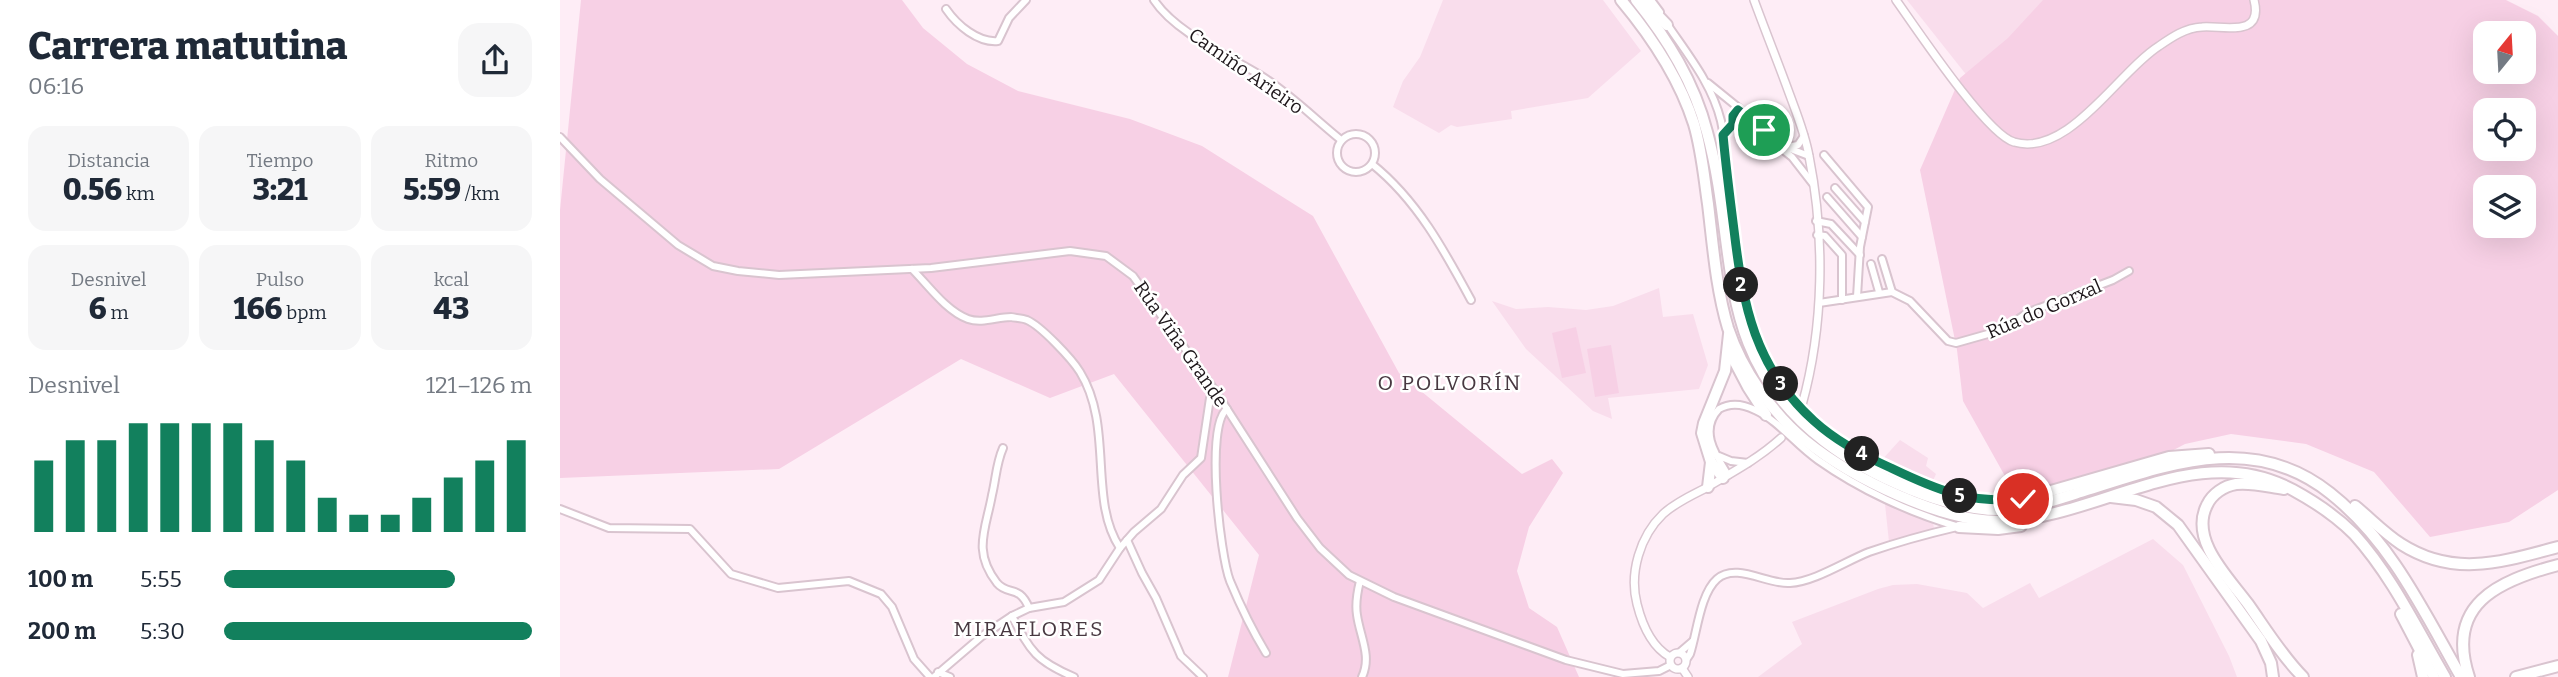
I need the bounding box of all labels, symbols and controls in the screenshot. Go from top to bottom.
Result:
north arrow [2473,21,2536,84]
map controls [2473,21,2536,238]
text: Carrera matutina [28,23,347,69]
button: share [458,23,532,97]
street label: Camiño Arieiro [1184,23,1308,119]
text: 06:16 [28,72,84,100]
button: locate [2473,98,2536,161]
pin [1734,100,1794,160]
icon: arrive [1745,111,1783,149]
text: Distancia [67,149,150,172]
text: Tiempo [246,149,314,172]
text: Ritmo [424,149,478,172]
text: 0.56 [63,172,122,208]
text: 3:21 [252,172,308,208]
text: 5:59 [403,172,461,208]
button: layers [2473,175,2536,238]
text: km [122,182,155,205]
text: /km [461,182,500,205]
text: Desnivel [71,268,147,291]
text: Pulso [256,268,304,291]
text: kcal [434,268,469,291]
pin: 2 [1724,268,1758,302]
text: 2 [1735,273,1746,296]
street label: Rúa do Gorxal [1983,274,2105,344]
street label: Rúa Viña Grande [1129,277,1233,411]
text: 6 [89,291,107,327]
text: 166 [233,291,282,327]
text: 43 [433,291,469,327]
text: m [107,301,129,324]
text: bpm [282,301,327,324]
pin: 3 [1764,366,1798,402]
district label: O POLVORÍN [1378,370,1522,396]
text: Desnivel [28,371,120,399]
text: 121–126 m [426,371,532,399]
text: 3 [1775,372,1786,395]
pin: 4 [1844,436,1880,472]
text: 4 [1856,442,1867,465]
pin [1993,469,2053,529]
pin: 5 [1942,478,1978,514]
icon: check [2004,480,2042,518]
text: 5 [1954,484,1965,507]
text: 100 m [28,565,93,593]
text: 5:55 [140,565,182,593]
district label: MIRAFLORES [953,616,1105,642]
text: 200 m [28,617,96,645]
text: 5:30 [140,617,185,645]

